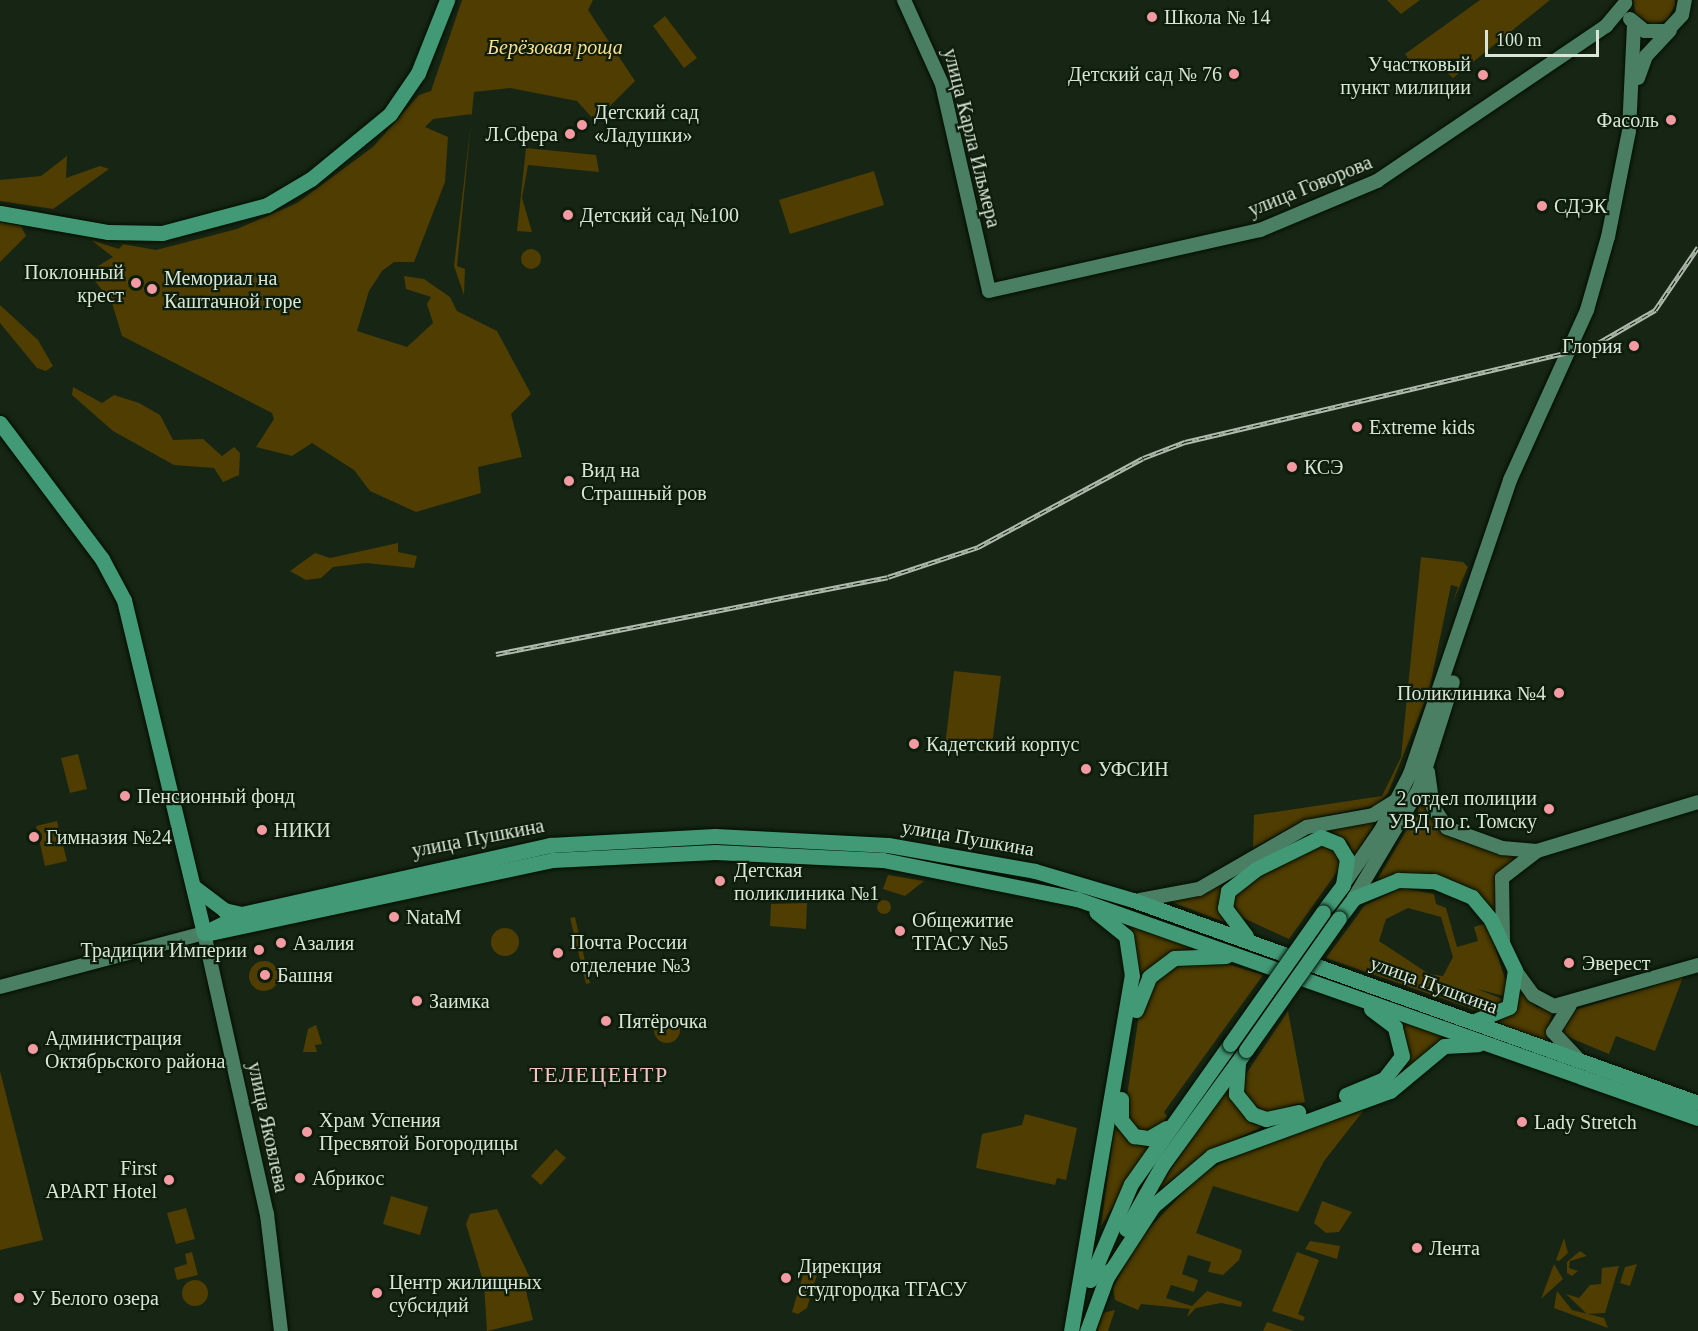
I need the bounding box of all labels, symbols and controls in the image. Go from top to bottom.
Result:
place label: Школа № 14 [1164,5,1271,29]
marker: Школа № 14 [1145,10,1159,24]
scale bar [1488,18,1602,56]
text: 100 m [1496,30,1542,50]
park label: Берёзовая роща [487,35,623,59]
street label: улица Карла Ильмера [938,46,1006,230]
place label: Участковый пункт милиции [1340,52,1471,99]
place label: Детский сад № 76 [1068,62,1222,86]
marker: Детский сад № 76 [1227,67,1241,81]
marker: Участковый пункт милиции [1476,68,1490,82]
place label: Детский сад «Ладушки» [594,101,699,148]
place label: Фасоль [1597,108,1659,132]
marker: Фасоль [1664,113,1678,127]
marker: Детский сад «Ладушки» [575,118,589,132]
place label: Л.Сфера [485,122,558,146]
marker: Л.Сфера [563,127,577,141]
street label: улица Говорова [1245,150,1375,222]
place label: СДЭК [1554,194,1607,218]
marker: СДЭК [1535,199,1549,213]
place label: Детский сад №100 [580,203,739,227]
marker: Детский сад №100 [561,208,575,222]
place label: Поклонный крест [24,260,124,307]
place label: Мемориал на Каштачной горе [164,266,301,313]
marker: Поклонный крест [129,276,143,290]
marker: Мемориал на Каштачной горе [145,282,159,296]
place label: Глория [1562,334,1622,358]
marker: Глория [1627,339,1641,353]
place label: Extreme kids [1369,415,1475,439]
marker: Extreme kids [1350,420,1364,434]
place label: КСЭ [1304,455,1343,479]
place label: Вид на Страшный ров [581,458,707,505]
marker: КСЭ [1285,460,1299,474]
marker: Вид на Страшный ров [562,474,576,488]
place label: Поликлиника №4 [1397,681,1546,705]
marker: Поликлиника №4 [1550,684,1568,702]
place label: Кадетский корпус [926,732,1079,756]
marker: Кадетский корпус [907,737,921,751]
place label: УФСИН [1098,757,1169,781]
marker: УФСИН [1079,762,1093,776]
place label: Пенсионный фонд [137,784,295,808]
place label: 2 отдел полиции УВД по г. Томску [1389,786,1537,833]
marker: Пенсионный фонд [118,789,132,803]
marker: 2 отдел полиции УВД по г. Томску [1542,802,1556,816]
street label: улица Пушкина [410,813,546,863]
street label: улица Пушкина [900,815,1036,861]
place label: НИКИ [274,818,331,842]
marker: НИКИ [255,823,269,837]
place label: Гимназия №24 [46,825,172,849]
marker: Гимназия №24 [27,830,41,844]
place label: Детская поликлиника №1 [734,858,879,905]
marker: Детская поликлиника №1 [711,872,729,890]
place label: NataM [406,905,462,929]
place label: Общежитие ТГАСУ №5 [912,908,1014,955]
marker: NataM [387,910,401,924]
marker: Общежитие ТГАСУ №5 [893,924,907,938]
place label: Почта России отделение №3 [570,930,690,977]
place label: Азалия [293,931,354,955]
marker: Азалия [274,936,288,950]
place label: Традиции Империи [81,938,247,962]
marker: Традиции Империи [252,943,266,957]
marker: Почта России отделение №3 [551,946,565,960]
street label: улица Пушкина [1367,951,1501,1019]
place label: Эверест [1582,951,1650,975]
marker: Эверест [1560,954,1578,972]
place label: Башня [277,963,333,987]
marker: Башня [258,968,272,982]
place label: Заимка [429,989,490,1013]
marker: Заимка [410,994,424,1008]
place label: Пятёрочка [618,1009,707,1033]
marker: Пятёрочка [599,1014,613,1028]
place label: Администрация Октябрьского района [45,1026,225,1073]
marker: Администрация Октябрьского района [26,1042,40,1056]
street label: улица Яковлева [242,1060,294,1194]
district label: ТЕЛЕЦЕНТР [529,1062,669,1088]
place label: Храм Успения Пресвятой Богородицы [319,1108,518,1155]
place label: Lady Stretch [1534,1110,1637,1134]
marker: Lady Stretch [1515,1115,1529,1129]
marker: Храм Успения Пресвятой Богородицы [300,1125,314,1139]
place label: First APART Hotel [45,1156,157,1203]
place label: Абрикос [312,1166,384,1190]
marker: Абрикос [293,1171,307,1185]
marker: First APART Hotel [162,1173,176,1187]
place label: Лента [1429,1236,1480,1260]
marker: Лента [1410,1241,1424,1255]
place label: Дирекция студгородка ТГАСУ [798,1254,967,1301]
place label: Центр жилищных субсидий [389,1270,542,1317]
marker: Дирекция студгородка ТГАСУ [779,1271,793,1285]
place label: У Белого озера [31,1286,159,1310]
marker: Центр жилищных субсидий [370,1286,384,1300]
marker: У Белого озера [12,1291,26,1305]

